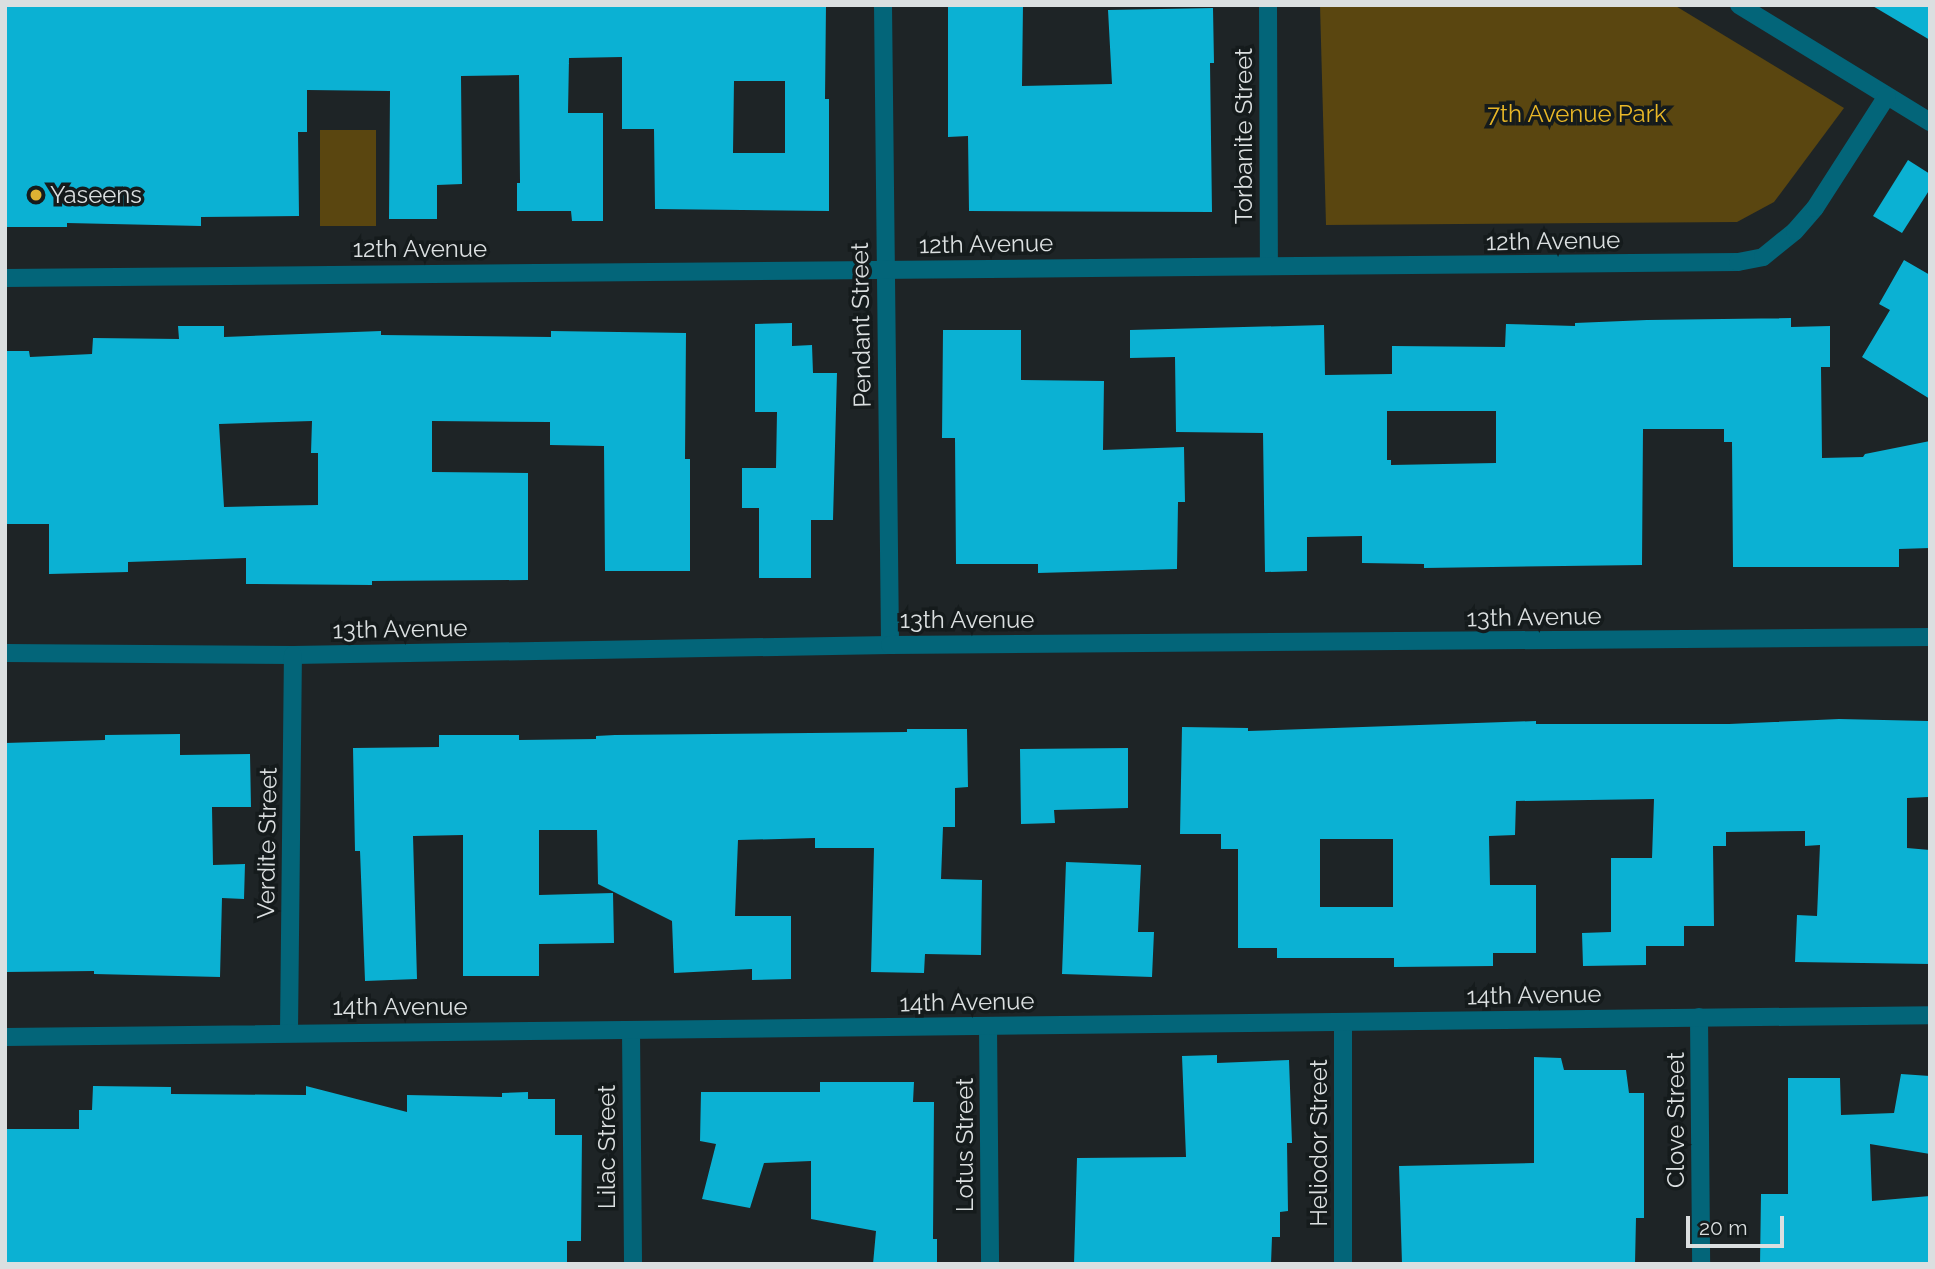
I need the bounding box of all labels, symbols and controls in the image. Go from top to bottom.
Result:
street label: Torbanite Street [1230,48,1258,224]
park label: 7th Avenue Park [1487,100,1667,128]
place label: Yaseens [50,181,142,209]
marker: Yaseens [28,187,44,203]
street label: 12th Avenue [1485,225,1621,257]
street label: 12th Avenue [918,228,1054,260]
street label: 12th Avenue [352,235,488,263]
street label: Pendant Street [845,242,877,408]
street label: 13th Avenue [1466,601,1602,633]
street label: 13th Avenue [899,606,1035,634]
street label: 13th Avenue [332,613,468,645]
street label: Verdite Street [251,767,283,919]
street label: 14th Avenue [1466,979,1602,1011]
street label: 14th Avenue [899,986,1035,1018]
street label: 14th Avenue [332,993,468,1021]
street label: Clove Street [1662,1052,1690,1188]
street label: Heliodor Street [1305,1059,1333,1227]
street label: Lotus Street [951,1078,979,1212]
street label: Lilac Street [593,1085,621,1209]
scale bar [1690,1202,1788,1246]
text: 20 m [1699,1215,1747,1240]

